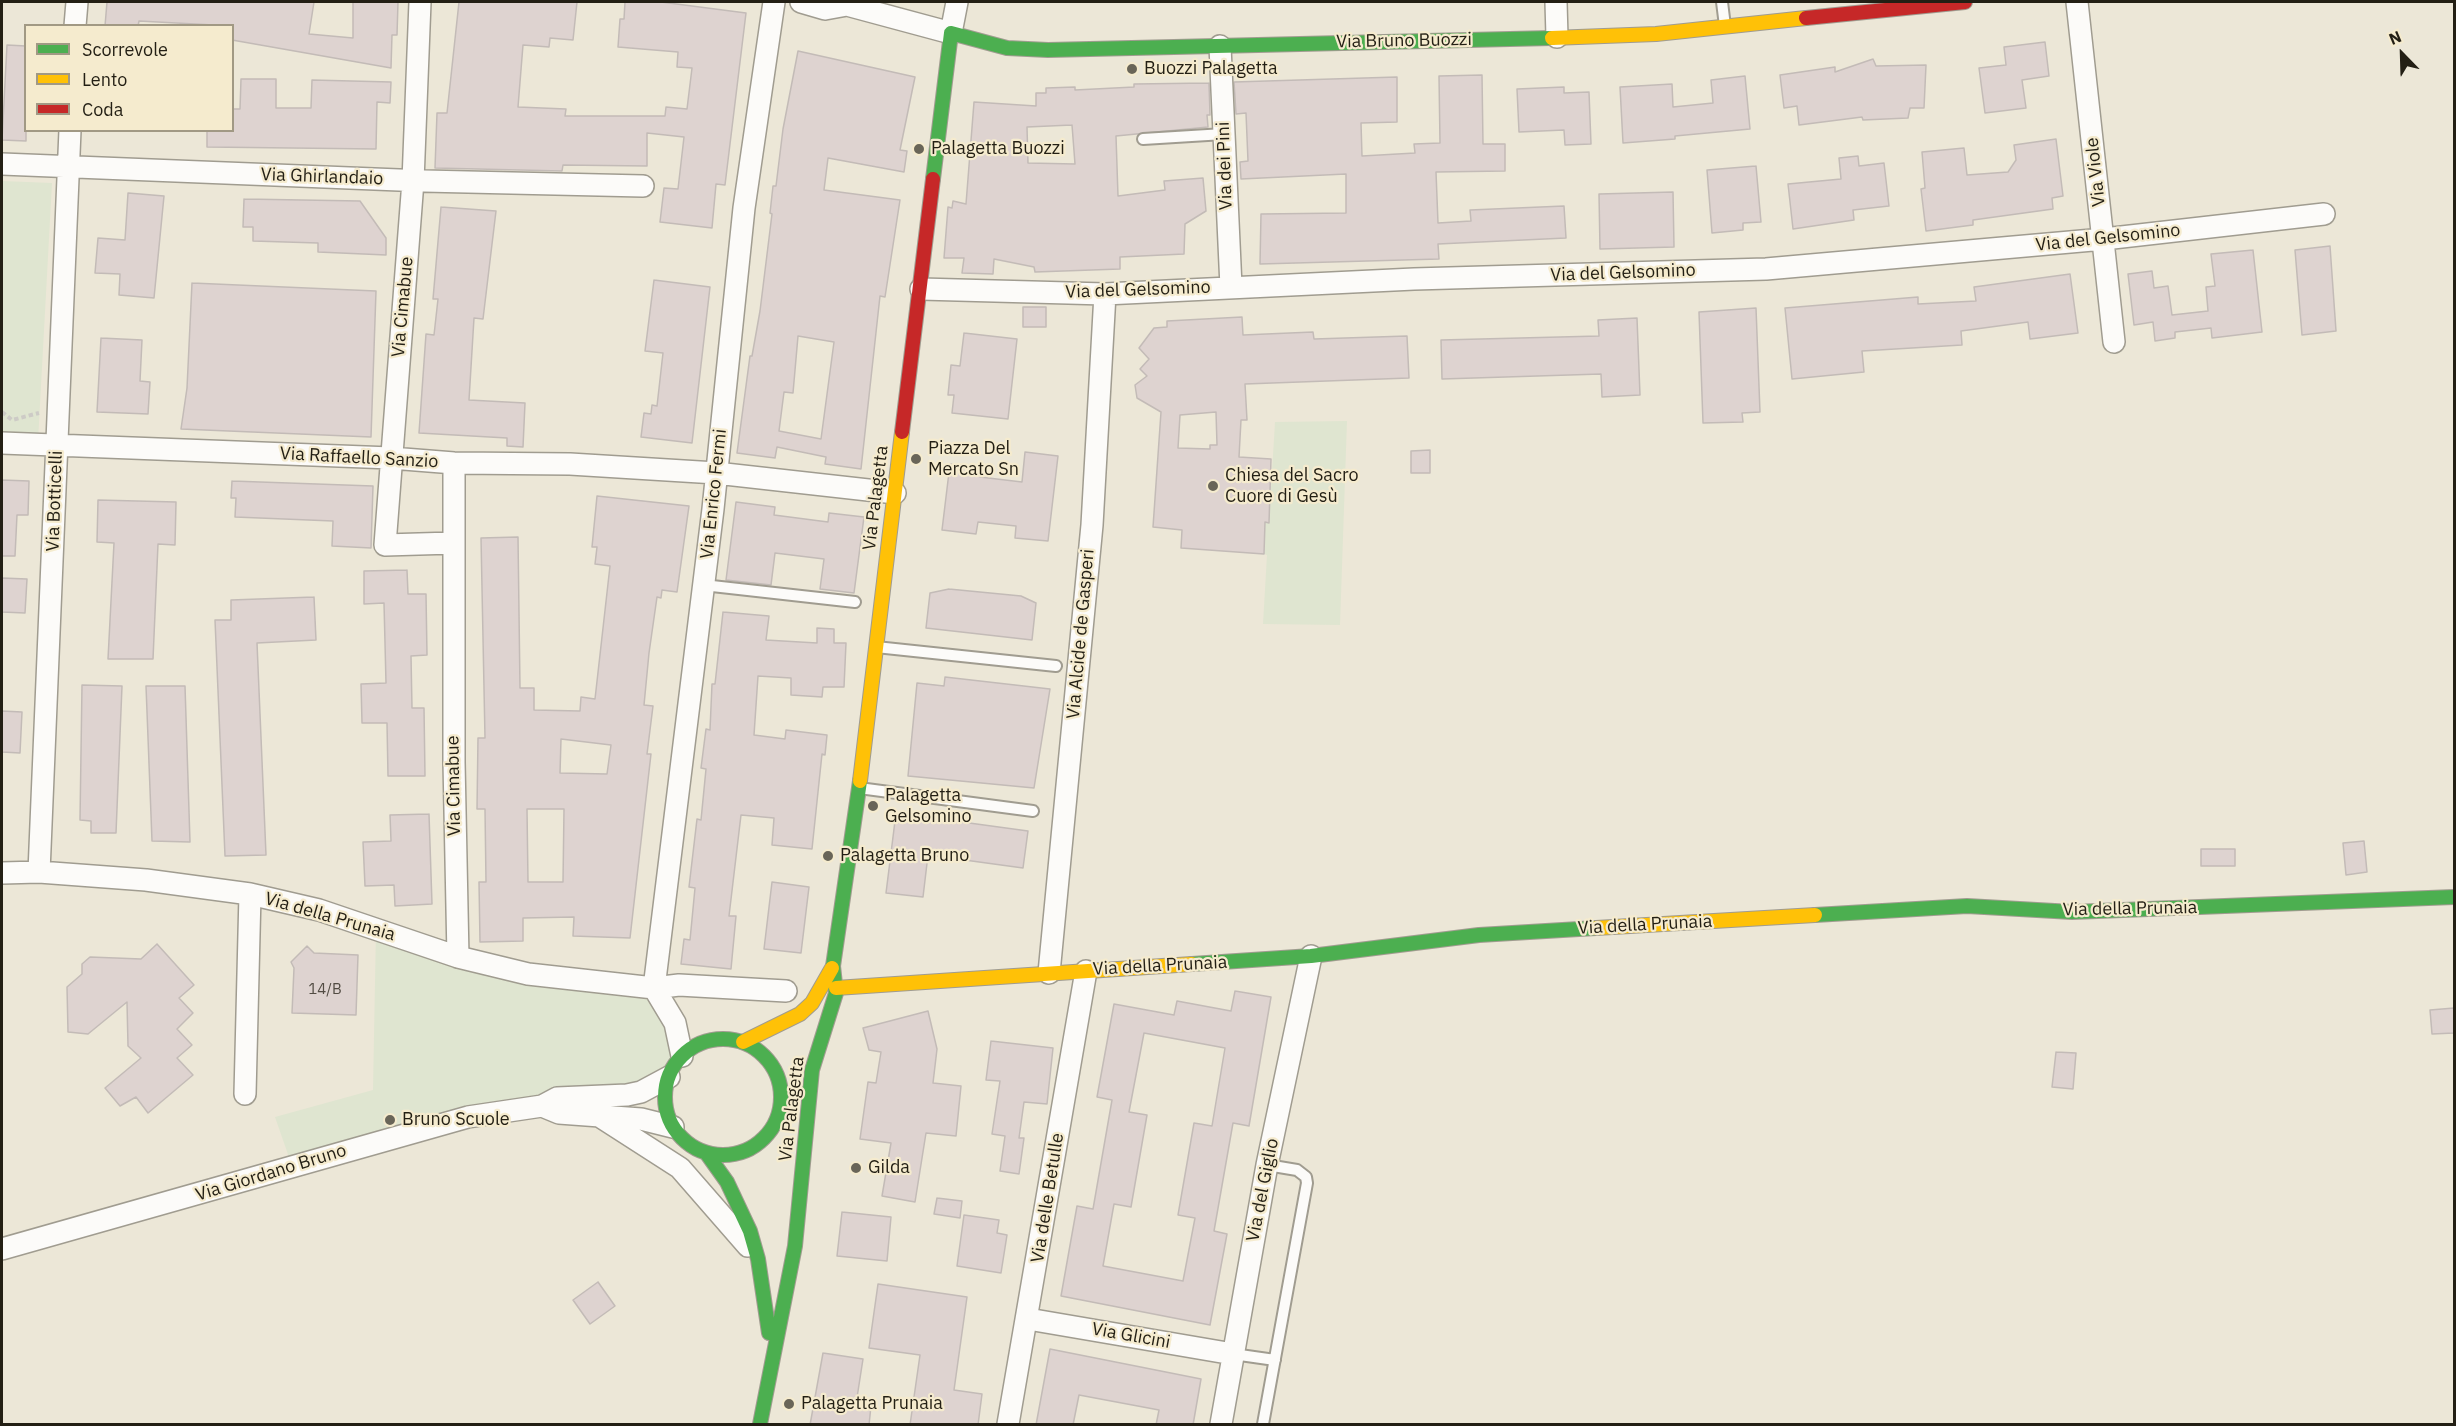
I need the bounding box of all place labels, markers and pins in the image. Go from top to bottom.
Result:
place label: Buozzi Palagetta [1144,58,1278,80]
marker: Buozzi Palagetta [1125,62,1139,76]
place label: Palagetta Buozzi [931,138,1065,160]
marker: Palagetta Buozzi [912,142,926,156]
place label: Piazza Del Mercato Sn [928,438,1019,480]
marker: Piazza Del Mercato Sn [909,452,923,466]
place label: Chiesa del Sacro Cuore di Gesù [1225,465,1359,508]
marker: Chiesa del Sacro Cuore di Gesù [1206,479,1220,493]
place label: Palagetta Gelsomino [885,785,972,828]
marker: Palagetta Gelsomino [866,799,880,813]
place label: Palagetta Bruno [840,845,969,867]
marker: Palagetta Bruno [821,849,835,863]
place label: Bruno Scuole [402,1109,510,1131]
marker: Bruno Scuole [383,1113,397,1127]
place label: Gilda [868,1157,910,1179]
marker: Gilda [849,1161,863,1175]
place label: Palagetta Prunaia [801,1393,943,1415]
marker: Palagetta Prunaia [782,1397,796,1411]

